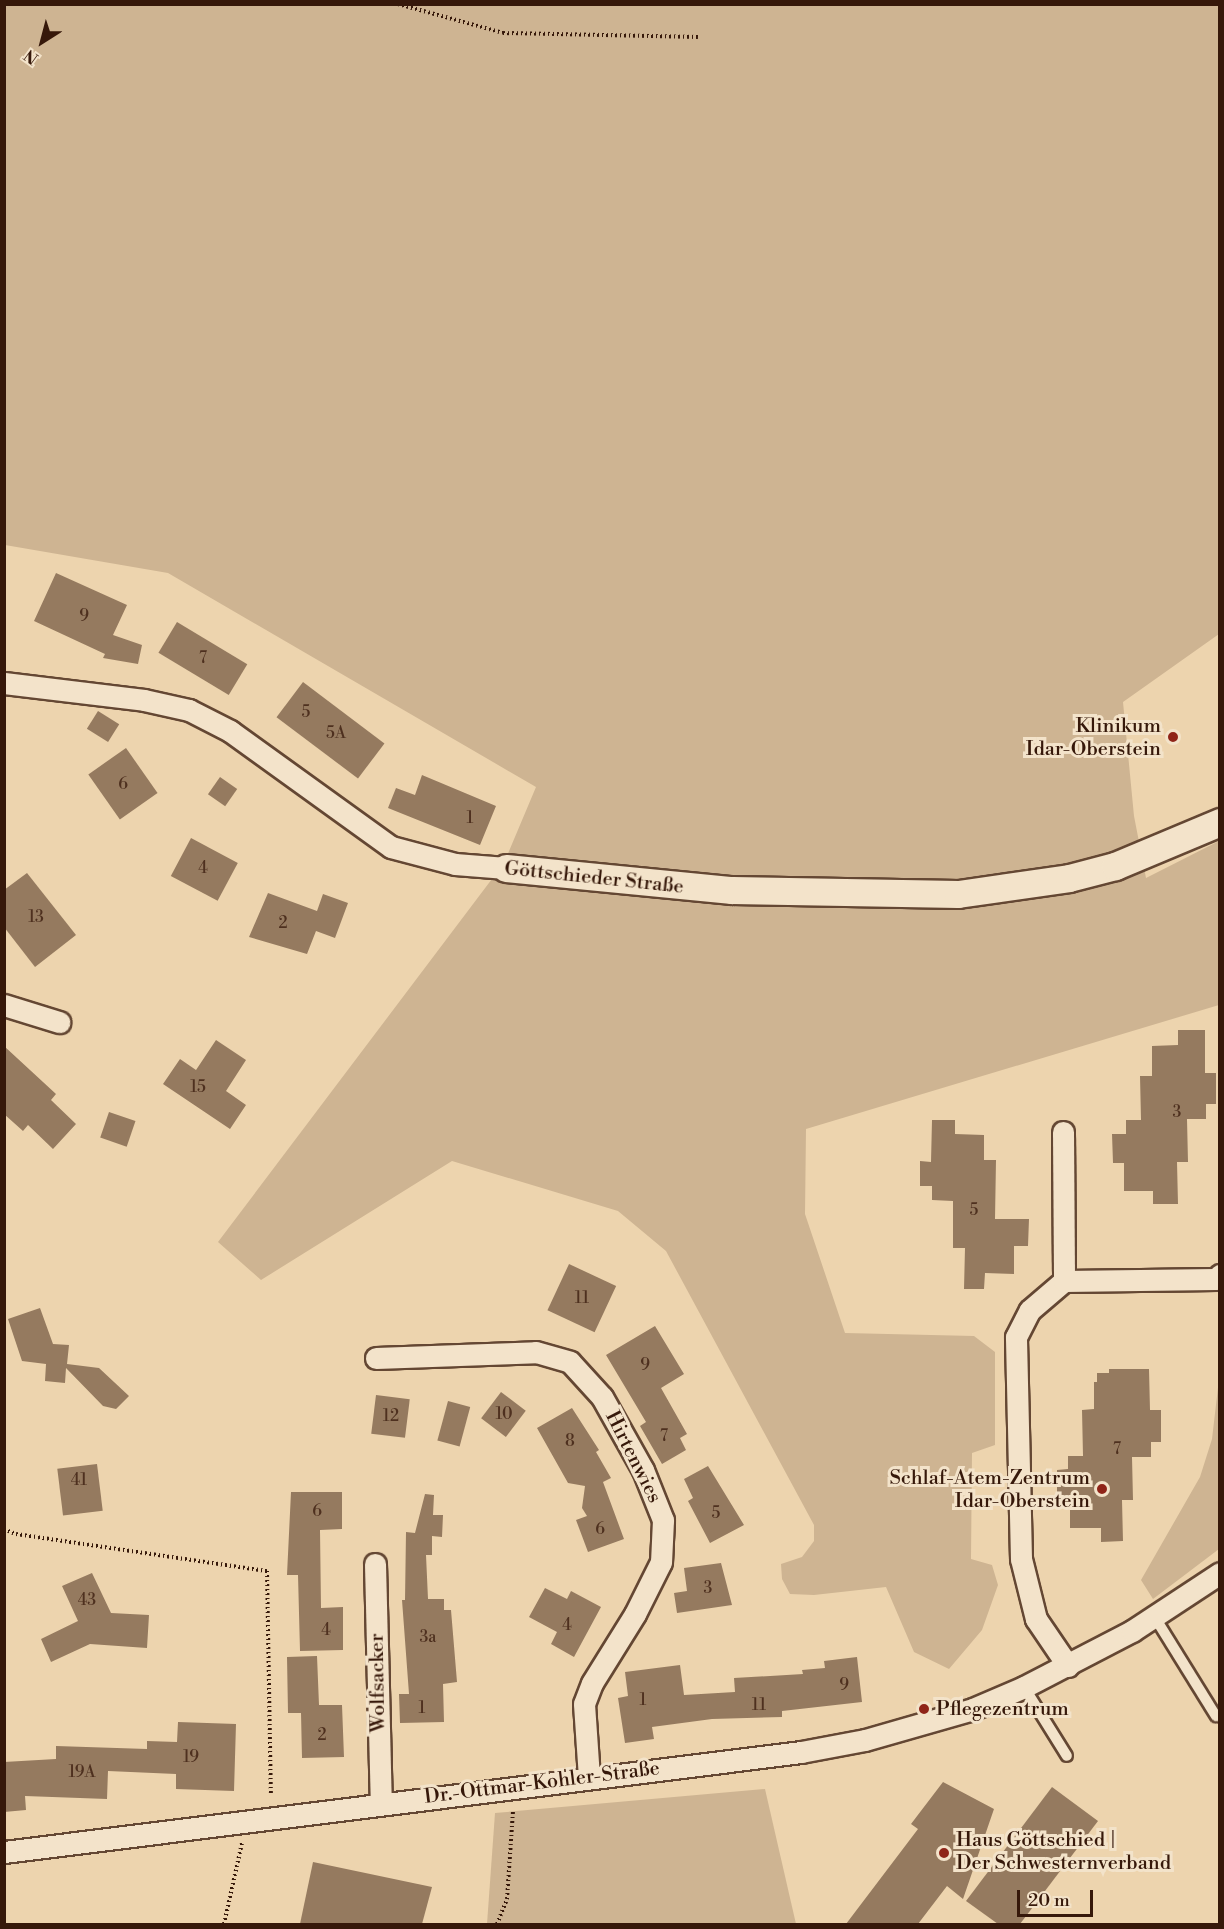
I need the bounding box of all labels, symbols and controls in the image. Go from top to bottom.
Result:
north arrow [12,12,72,72]
text: N [20,45,42,68]
house number: 9 [79,606,89,626]
house number: 7 [199,648,207,668]
house number: 5 [302,702,310,722]
place label: Klinikum Idar-Oberstein [1026,714,1161,761]
house number: 5A [326,723,346,743]
marker: Klinikum Idar-Oberstein [1166,730,1180,744]
house number: 6 [118,774,128,794]
house number: 1 [467,808,473,828]
street label: Göttschieder Straße [503,857,685,899]
house number: 4 [198,858,208,878]
house number: 13 [28,907,44,927]
house number: 2 [278,913,288,933]
house number: 15 [190,1077,206,1097]
house number: 3 [1173,1102,1181,1122]
house number: 5 [970,1200,978,1220]
house number: 11 [575,1288,589,1308]
house number: 9 [640,1355,650,1375]
house number: 10 [496,1404,512,1424]
house number: 12 [383,1406,399,1426]
street label: Hirtenwies [600,1407,666,1507]
house number: 7 [660,1426,668,1446]
house number: 8 [565,1431,575,1451]
house number: 7 [1113,1439,1121,1459]
place label: Schlaf-Atem-Zentrum Idar-Oberstein [889,1466,1090,1513]
house number: 41 [71,1470,87,1490]
marker: Schlaf-Atem-Zentrum Idar-Oberstein [1095,1482,1109,1496]
house number: 6 [312,1501,322,1521]
house number: 5 [712,1503,720,1523]
house number: 6 [595,1519,605,1539]
house number: 3 [704,1578,712,1598]
house number: 43 [78,1590,96,1610]
house number: 4 [562,1615,572,1635]
house number: 4 [321,1620,331,1640]
house number: 3a [420,1627,436,1647]
street label: Wolfsacker [365,1633,391,1733]
house number: 9 [839,1675,849,1695]
house number: 1 [640,1690,646,1710]
house number: 11 [752,1695,766,1715]
place label: Pflegezentrum [936,1697,1069,1721]
house number: 1 [419,1698,425,1718]
marker: Pflegezentrum [917,1702,931,1716]
house number: 2 [317,1725,327,1745]
house number: 19 [183,1747,199,1767]
street label: Dr.-Ottmar-Kohler-Straße [423,1757,661,1809]
house number: 19A [69,1762,95,1782]
place label: Haus Göttschied | Der Schwesternverband [956,1829,1171,1876]
marker: Haus Göttschied | Der Schwesternverband [937,1846,951,1860]
scale bar [1020,1878,1096,1916]
text: 20 m [1028,1889,1070,1912]

